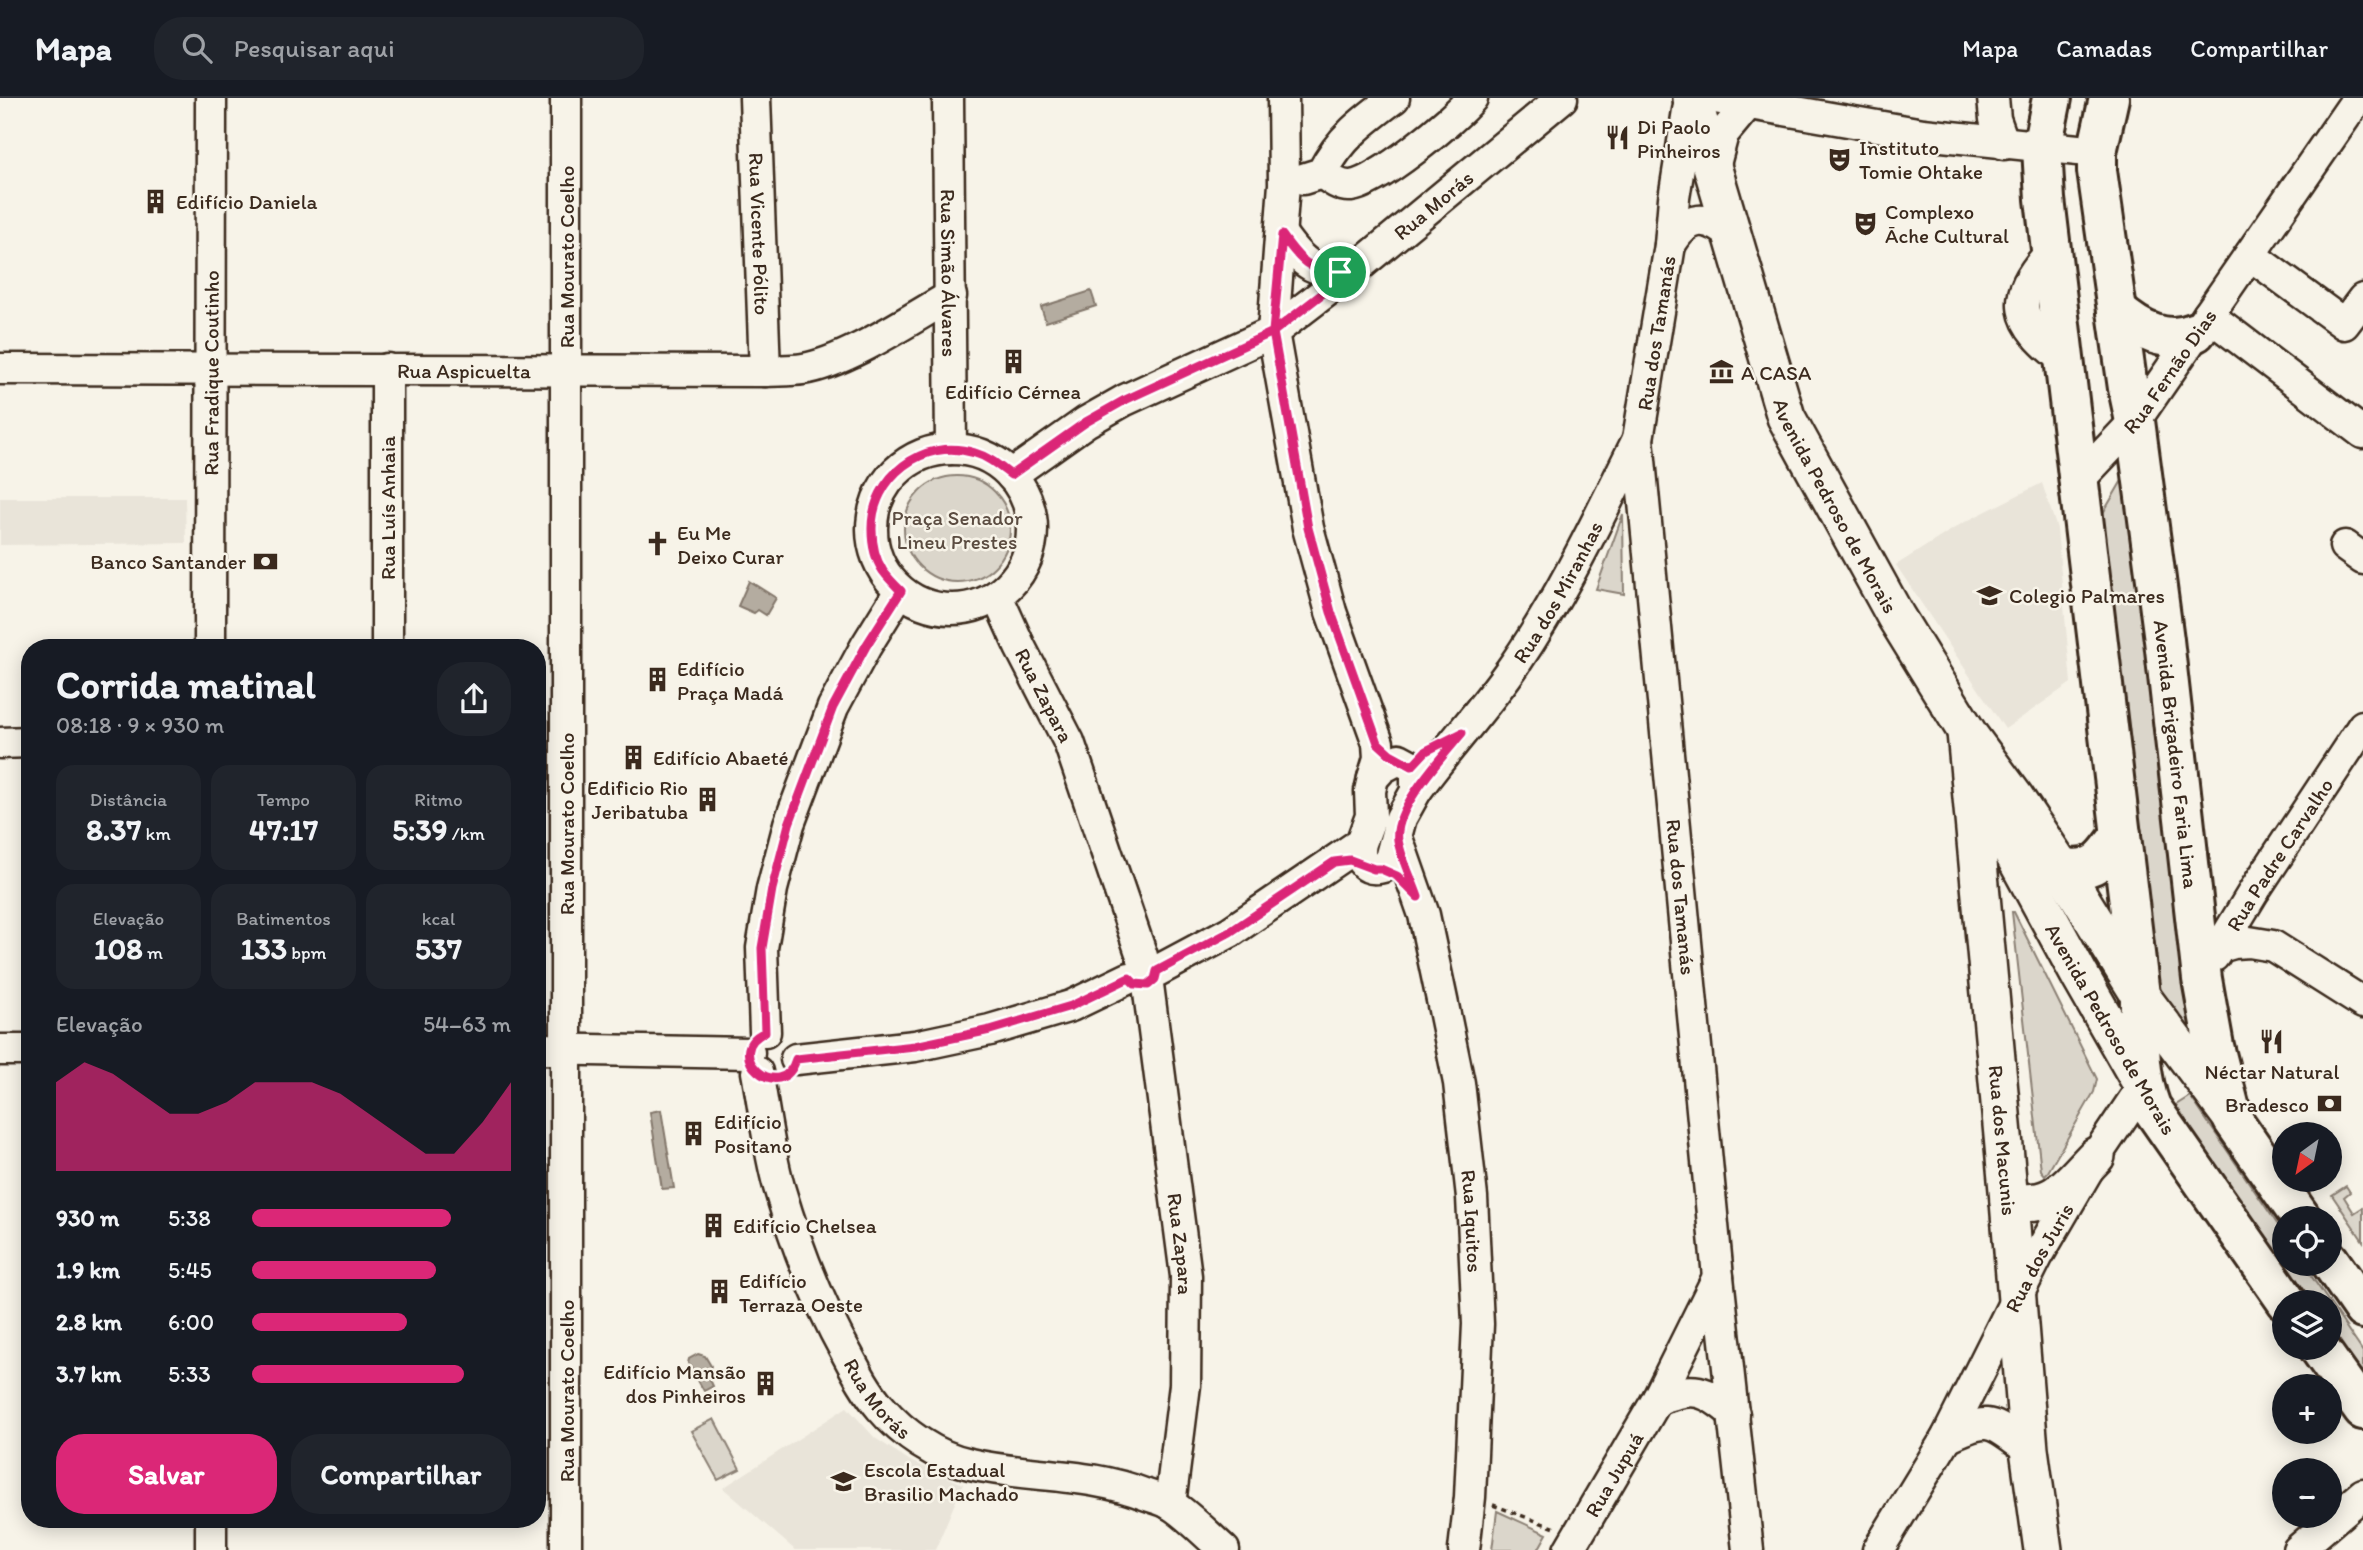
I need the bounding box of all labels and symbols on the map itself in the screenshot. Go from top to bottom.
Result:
place label: Di Paolo Pinheiros [1637,114,1721,163]
restaurant icon: Di Paolo Pinheiros [1603,124,1631,152]
place label: Instituto Tomie Ohtake [1859,135,1983,184]
theatre icon: Instituto Tomie Ohtake [1825,145,1853,173]
street label: Rua Vicente Pólito [745,152,775,316]
street label: Rua Morás [1388,165,1478,245]
street label: Rua Mourato Coelho [554,166,579,348]
building icon: Edifício Daniela [142,187,170,215]
place label: Edifício Daniela [176,189,318,214]
street label: Rua Simão Álvares [936,189,963,357]
place label: Complexo Āche Cultural [1885,199,2009,248]
theatre icon: Complexo Āche Cultural [1851,209,1879,237]
pin [1310,242,1370,302]
street label: Rua dos Tamanás [1631,254,1681,412]
street label: Rua Fradique Coutinho [198,270,223,476]
street label: Rua Fernão Dias [2117,304,2221,439]
building icon: Edifício Cérnea [999,348,1027,376]
street label: Rua Aspicuelta [397,358,531,383]
museum icon: A CASA [1707,358,1735,386]
place label: A CASA [1741,360,1812,385]
place label: Edifício Cérnea [945,379,1081,404]
street label: Avenida Pedroso de Morais [1769,396,1904,617]
street label: Rua Luís Anhaia [375,436,400,580]
park label: Praça Senador Lineu Prestes [891,505,1023,554]
street label: Rua dos Miranhas [1507,517,1608,667]
place label: Eu Me Deixo Curar [677,520,784,569]
church icon: Eu Me Deixo Curar [643,530,671,558]
bank icon: Banco Santander [252,547,280,575]
place label: Banco Santander [90,549,247,574]
school or university icon: Colegio Palmares [1975,581,2003,609]
place label: Colegio Palmares [2009,583,2165,608]
street label: Avenida Brigadeiro Faria Lima [2149,618,2204,890]
street label: Rua Zapara [1010,644,1079,746]
place label: Edifício Praça Madá [677,656,784,705]
building icon: Edifício Praça Madá [643,666,671,694]
street label: Rua Mourato Coelho [554,733,579,915]
building icon: Edifício Abaeté [619,743,647,771]
place label: Edifício Abaeté [653,745,789,770]
street label: Rua Padre Carvalho [2220,773,2338,935]
place label: Edificio Rio Jeribatuba [587,775,688,824]
building icon: Edificio Rio Jeribatuba [694,785,722,813]
street label: Rua dos Tamanás [1662,818,1702,976]
street label: Avenida Pedroso de Morais [2040,919,2182,1139]
restaurant icon: Néctar Natural [2258,1028,2286,1056]
place label: Néctar Natural [2205,1059,2339,1084]
street label: Rua dos Macunis [1984,1064,2023,1217]
bank icon: Bradesco [2315,1090,2343,1118]
place label: Bradesco [2225,1092,2309,1117]
place label: Edifício Positano [714,1109,792,1158]
building icon: Edifício Positano [680,1119,708,1147]
north arrow [2272,1122,2342,1192]
street label: Rua Iquitos [1456,1168,1488,1273]
street label: Rua Zapara [1163,1191,1198,1295]
street label: Rua dos Juris [1999,1198,2078,1316]
building icon: Edifício Chelsea [699,1211,727,1239]
place label: Edifício Chelsea [733,1213,877,1238]
place label: Edifício Terraza Oeste [739,1268,863,1317]
building icon: Edifício Terraza Oeste [705,1278,733,1306]
street label: Rua Mourato Coelho [554,1300,579,1482]
street label: Rua Morás [839,1354,916,1444]
place label: Edifício Mansão dos Pinheiros [603,1359,746,1408]
building icon: Edifício Mansão dos Pinheiros [752,1369,780,1397]
street label: Rua Jupuá [1579,1427,1648,1521]
place label: Escola Estadual Brasilio Machado [864,1457,1019,1506]
school or university icon: Escola Estadual Brasilio Machado [830,1467,858,1495]

